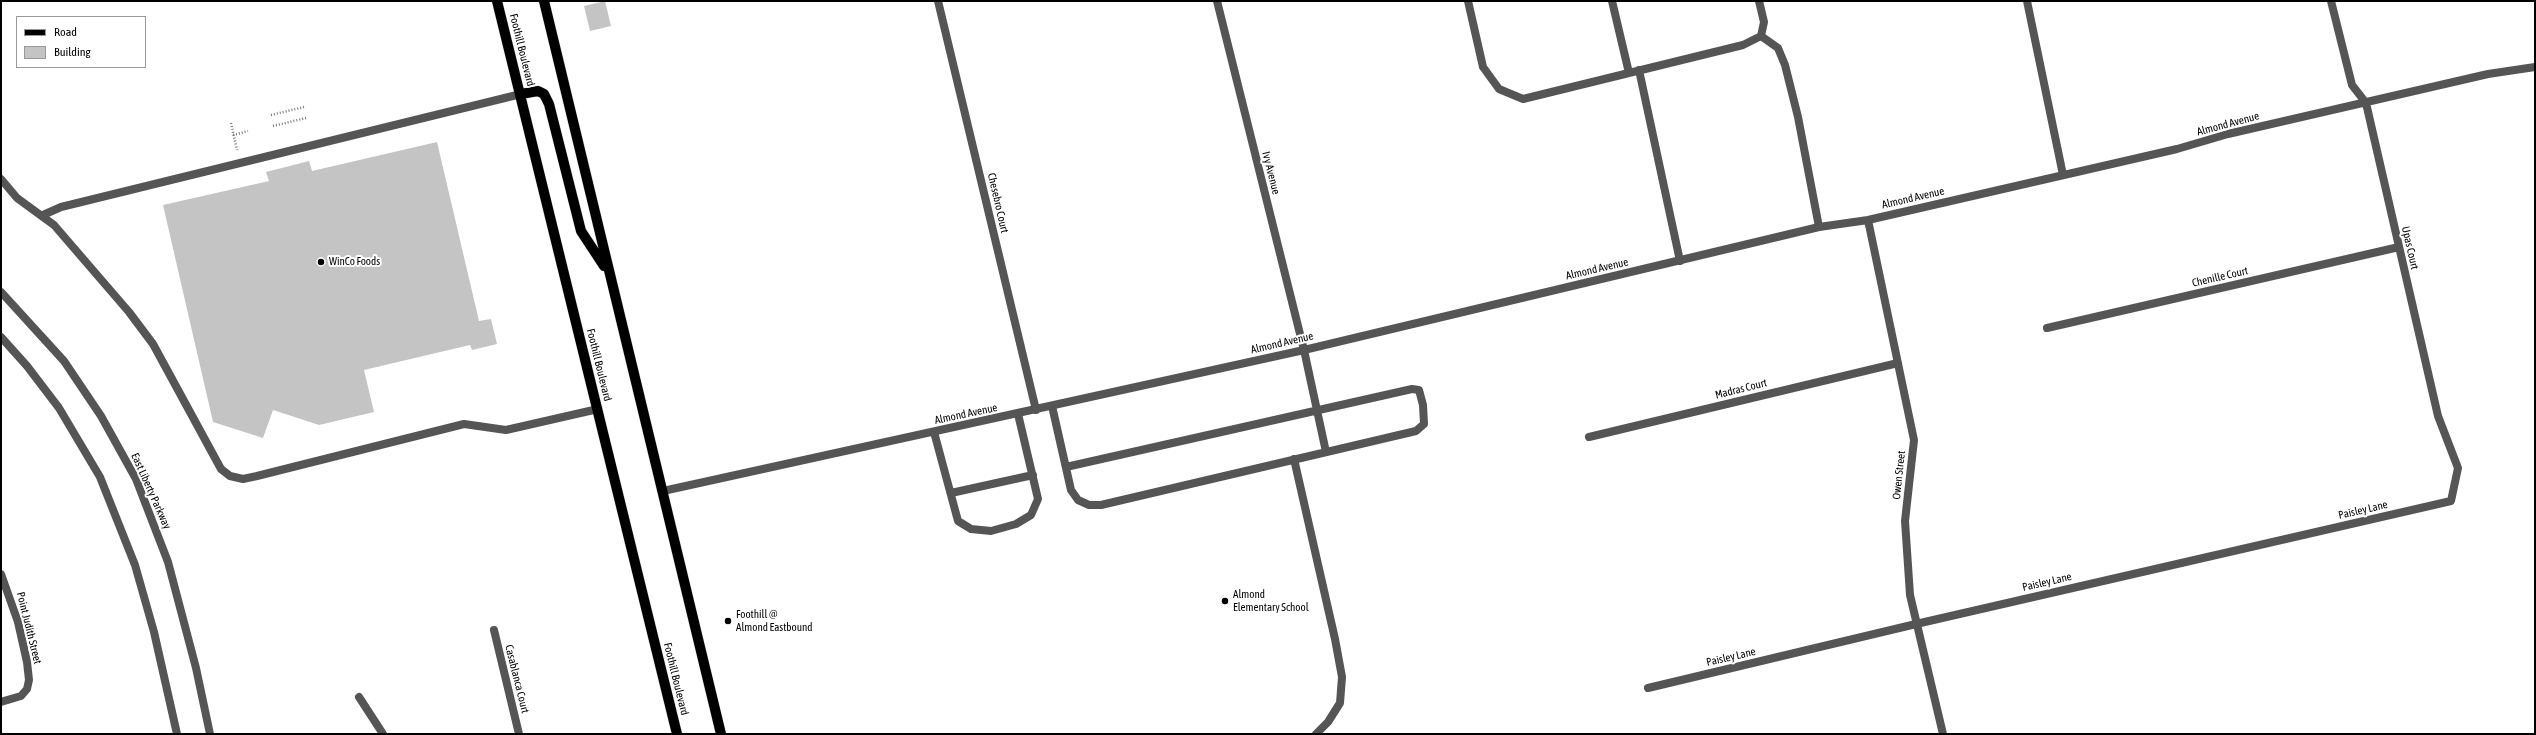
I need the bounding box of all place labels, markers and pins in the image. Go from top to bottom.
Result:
place label: WinCo Foods [329,255,380,269]
marker: WinCo Foods [316,257,326,267]
place label: Almond Elementary School [1233,588,1309,614]
marker: Almond Elementary School [1220,596,1230,606]
place label: Foothill @ Almond Eastbound [736,608,813,634]
marker: Foothill @ Almond Eastbound [723,616,733,626]

